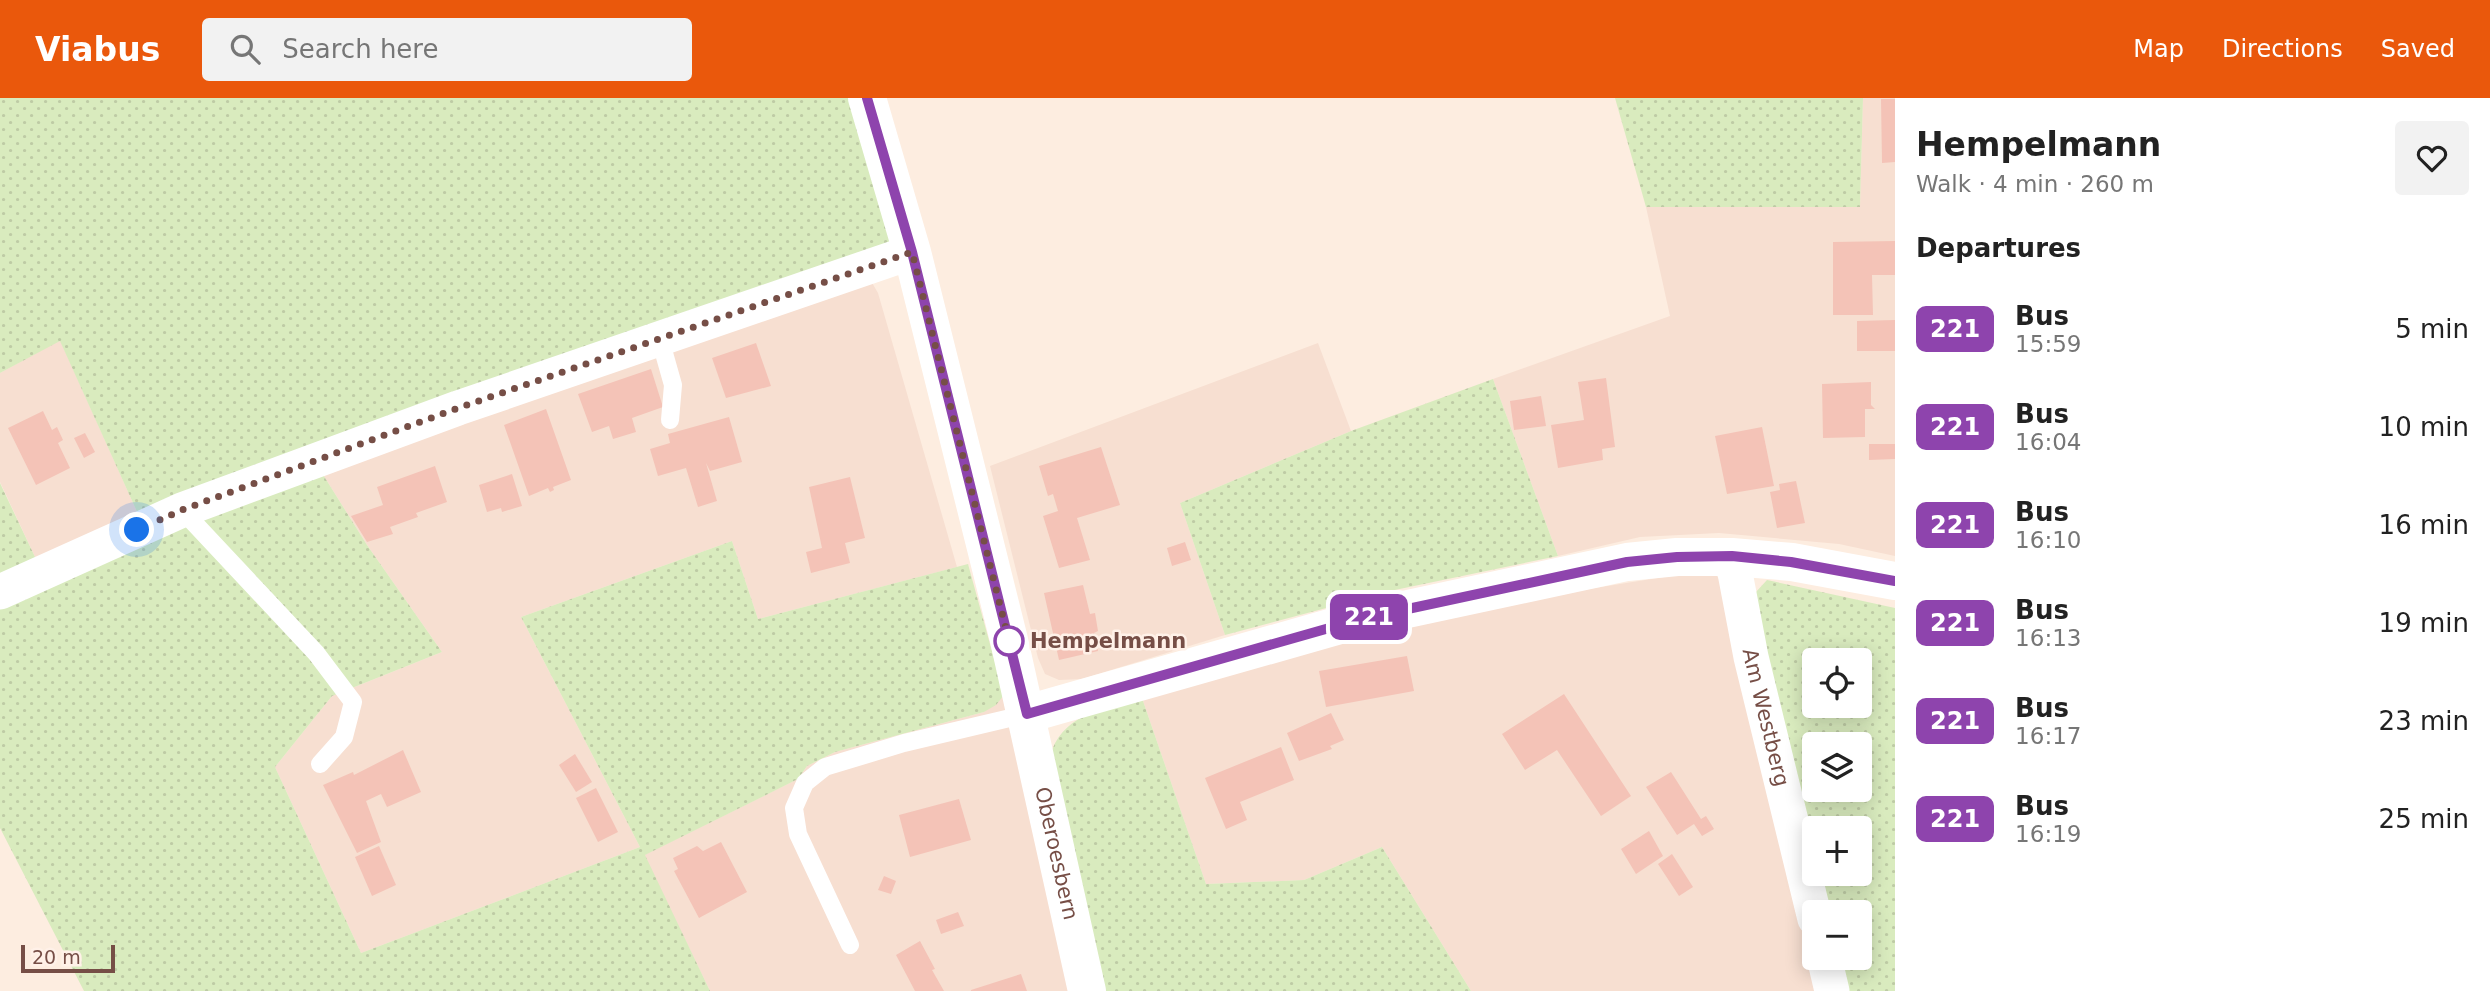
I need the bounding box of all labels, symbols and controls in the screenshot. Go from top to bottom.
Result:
search box [202,18,692,81]
text: Viabus [35,30,160,69]
icon: search [226,30,264,68]
text: Search here [282,34,438,64]
text: Map [2133,35,2184,63]
text: Directions [2222,35,2343,63]
text: Saved [2381,35,2455,63]
button: heart [2395,121,2469,195]
text: Hempelmann [1916,125,2161,164]
text: Walk · 4 min · 260 m [1916,171,2154,197]
text: Departures [1916,233,2081,263]
text: Bus [2015,301,2069,331]
text: 5 min [2395,314,2469,344]
text: 221 [1930,315,1980,343]
text: 15:59 [2015,331,2081,357]
text: Bus [2015,399,2069,429]
text: 10 min [2379,412,2469,442]
text: 221 [1930,413,1980,441]
text: 16:04 [2015,429,2081,455]
text: Bus [2015,497,2069,527]
text: 16 min [2379,510,2469,540]
text: 221 [1930,511,1980,539]
your location [119,512,154,547]
text: 16:10 [2015,527,2081,553]
line badge: 221 [1329,594,1409,640]
text: Bus [2015,595,2069,625]
text: 221 [1344,603,1394,631]
text: 19 min [2379,608,2469,638]
text: 221 [1930,609,1980,637]
text: 16:13 [2015,625,2081,651]
marker: Hempelmann [994,626,1024,656]
place label: Hempelmann [1030,629,1186,653]
street label: Am Westberg [1738,647,1794,789]
map controls [1802,648,1872,970]
button: locate [1802,648,1872,718]
text: Bus [2015,693,2069,723]
text: 23 min [2379,706,2469,736]
text: 221 [1930,707,1980,735]
text: 16:17 [2015,723,2081,749]
button: layers [1802,732,1872,802]
street label: Oberoesbern [1030,785,1083,922]
text: Bus [2015,791,2069,821]
text: 25 min [2379,804,2469,834]
text: 221 [1930,805,1980,833]
button: + [1802,816,1872,886]
text: 16:19 [2015,821,2081,847]
button: − [1802,900,1872,970]
scale bar [21,942,116,974]
text: 20 m [32,946,81,968]

